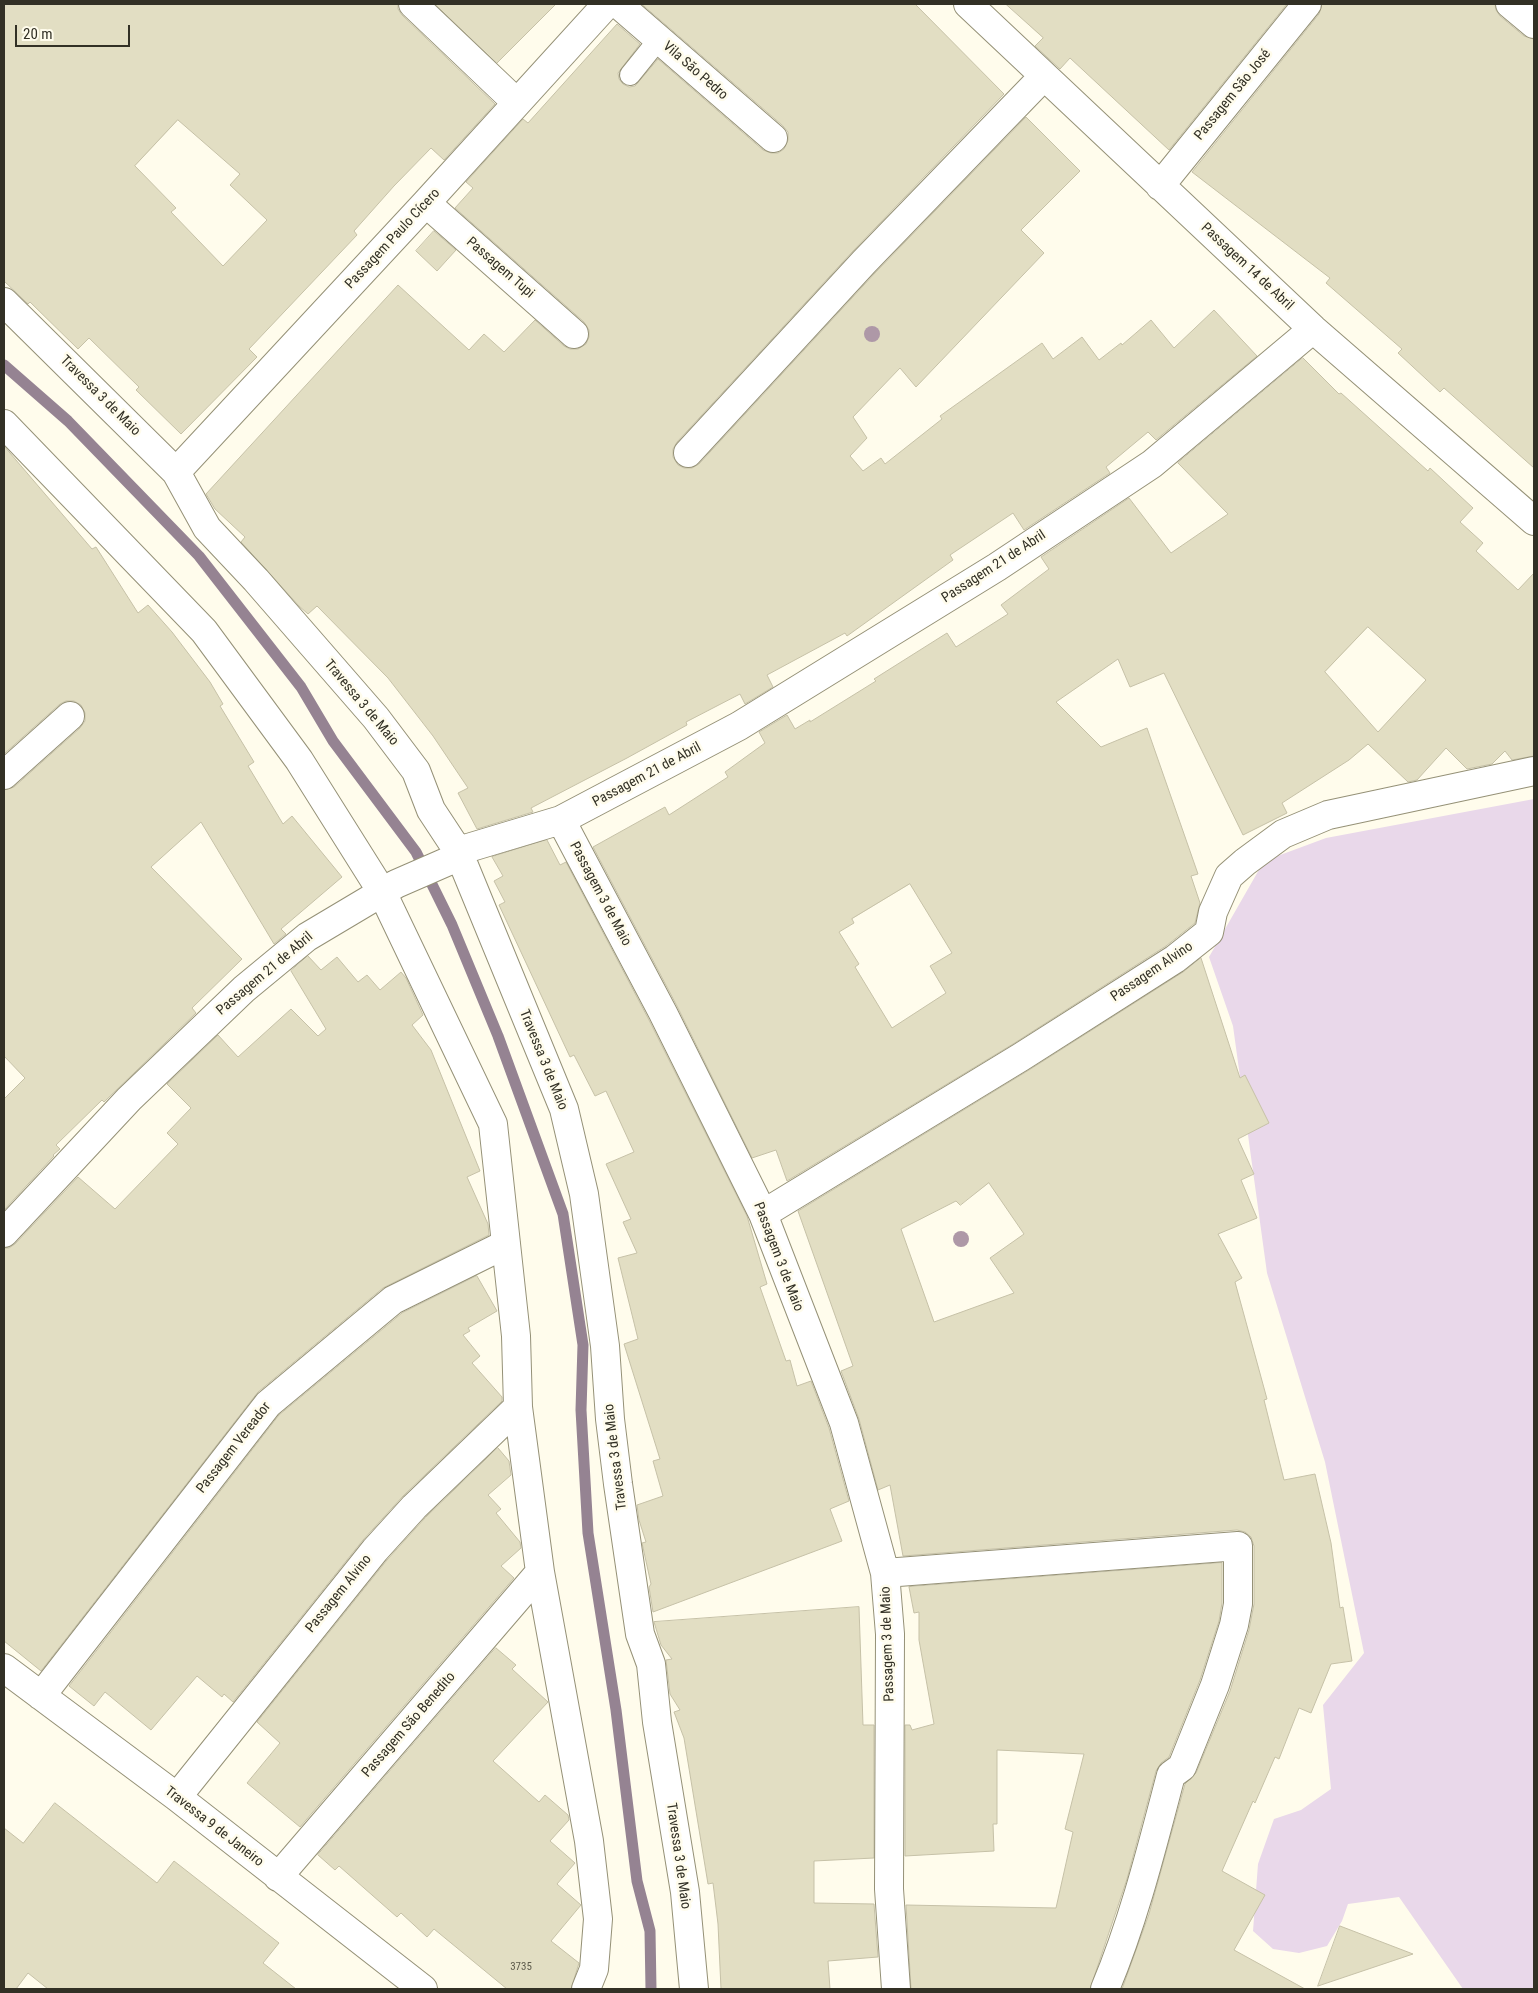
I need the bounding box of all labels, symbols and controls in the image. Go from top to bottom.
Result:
scale bar [18,15,132,47]
text: 20 m [23,25,53,43]
street label: Vila São Pedro [659,38,731,104]
street label: Passagem São José [1191,46,1275,144]
street label: Passagem Paulo Cícero [342,185,444,293]
street label: Passagem 14 de Abril [1197,220,1297,314]
street label: Passagem Tupi [463,234,537,302]
street label: Travessa 3 de Maio [56,352,144,440]
street label: Passagem 21 de Abril [939,527,1049,607]
street label: Travessa 3 de Maio [320,657,402,749]
street label: Passagem 21 de Abril [590,739,704,811]
street label: Passagem 3 de Maio [565,839,635,949]
street label: Passagem 21 de Abril [213,929,317,1019]
street label: Passagem Alvino [1108,938,1196,1006]
street label: Travessa 3 de Maio [515,1007,571,1113]
street label: Passagem 3 de Maio [749,1200,807,1314]
street label: Passagem Vereador [193,1399,275,1497]
street label: Travessa 3 de Maio [601,1403,631,1511]
street label: Passagem Alvino [302,1552,376,1636]
street label: Passagem 3 de Maio [878,1586,898,1702]
street label: Passagem São Benedito [359,1669,459,1781]
street label: Travessa 9 de Janeiro [161,1783,267,1871]
street label: Travessa 3 de Maio [662,1802,694,1910]
house number: 3735 [510,1960,532,1974]

